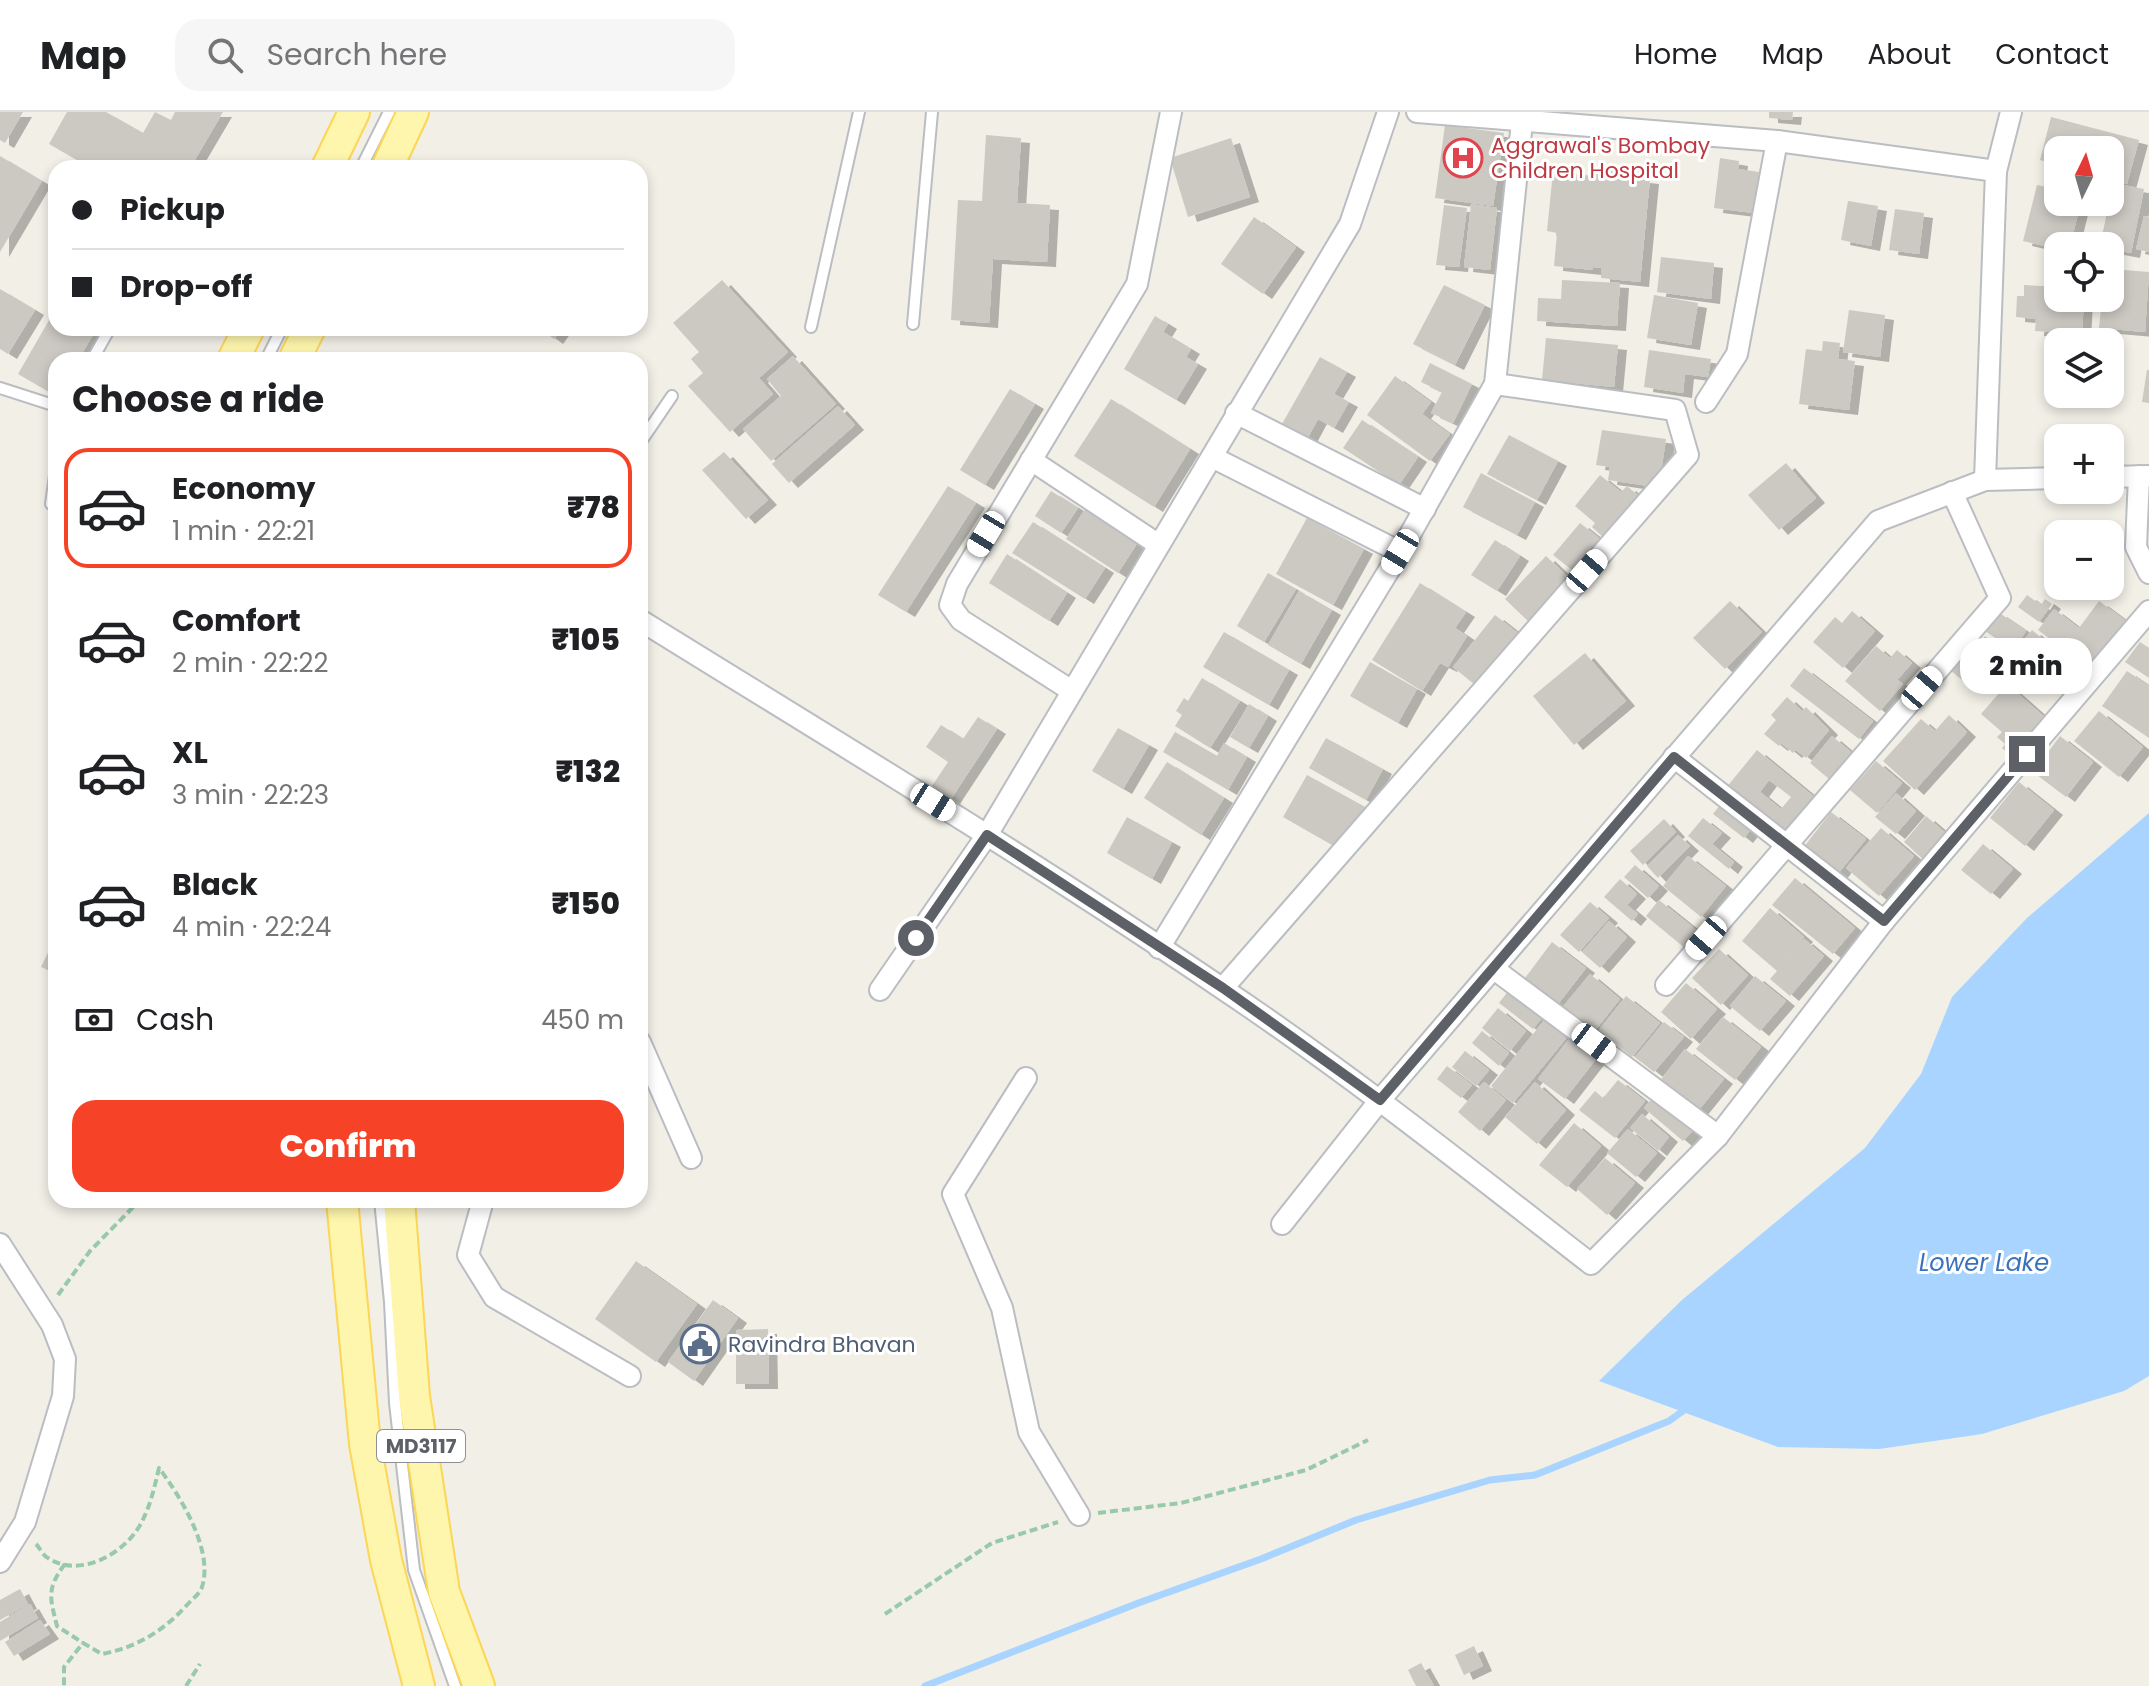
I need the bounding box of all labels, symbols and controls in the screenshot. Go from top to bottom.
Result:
search box [175,19,735,91]
text: Map [40,29,127,82]
icon: search [203,33,247,77]
text: Search here [267,33,447,76]
text: Home [1634,35,1717,74]
text: Map [1761,35,1823,74]
text: About [1867,35,1951,74]
text: Contact [1995,35,2109,74]
place label: Aggrawal's Bombay Children Hospital [1491,130,1711,186]
north arrow [2044,136,2124,216]
map controls [2044,136,2124,600]
hospital icon: Aggrawal's Bombay Children Hospital [1442,137,1484,179]
text: Pickup [120,188,225,231]
button: locate [2044,232,2124,312]
text: Drop-off [120,265,252,308]
button: layers [2044,328,2124,408]
text: Choose a ride [72,374,324,425]
button: + [2044,424,2124,504]
text: Economy [172,467,316,510]
icon: car [76,472,148,544]
text: ₹78 [567,486,620,529]
car [963,507,1009,561]
text: 1 min · 22:21 [172,513,315,549]
button: − [2044,520,2124,600]
car [1377,525,1423,579]
car [1562,545,1612,597]
text: Comfort [172,599,301,642]
icon: car [76,604,148,676]
text: ₹105 [551,618,620,661]
callout: 2 min [1961,638,2093,694]
text: 2 min · 22:22 [172,645,328,681]
text: 2 min [1989,648,2063,684]
car [1897,662,1947,714]
text: XL [172,731,208,774]
icon: car [76,736,148,808]
route end [2009,736,2045,772]
text: ₹132 [555,750,620,793]
text: 3 min · 22:23 [172,777,329,813]
car [906,779,960,825]
text: Black [172,863,258,906]
icon: car [76,868,148,940]
text: ₹150 [551,882,620,925]
text: 4 min · 22:24 [172,909,331,945]
car [1681,912,1731,964]
route start [898,920,934,956]
icon: cash [72,998,116,1042]
text: Cash [136,998,214,1041]
text: 450 m [541,1002,624,1038]
car [1568,1019,1620,1067]
button: Confirm [72,1100,624,1192]
water label: Lower Lake [1919,1246,2049,1279]
public building icon: Ravindra Bhavan [679,1323,721,1365]
place label: Ravindra Bhavan [728,1329,916,1360]
road number: MD3117 [377,1430,465,1462]

